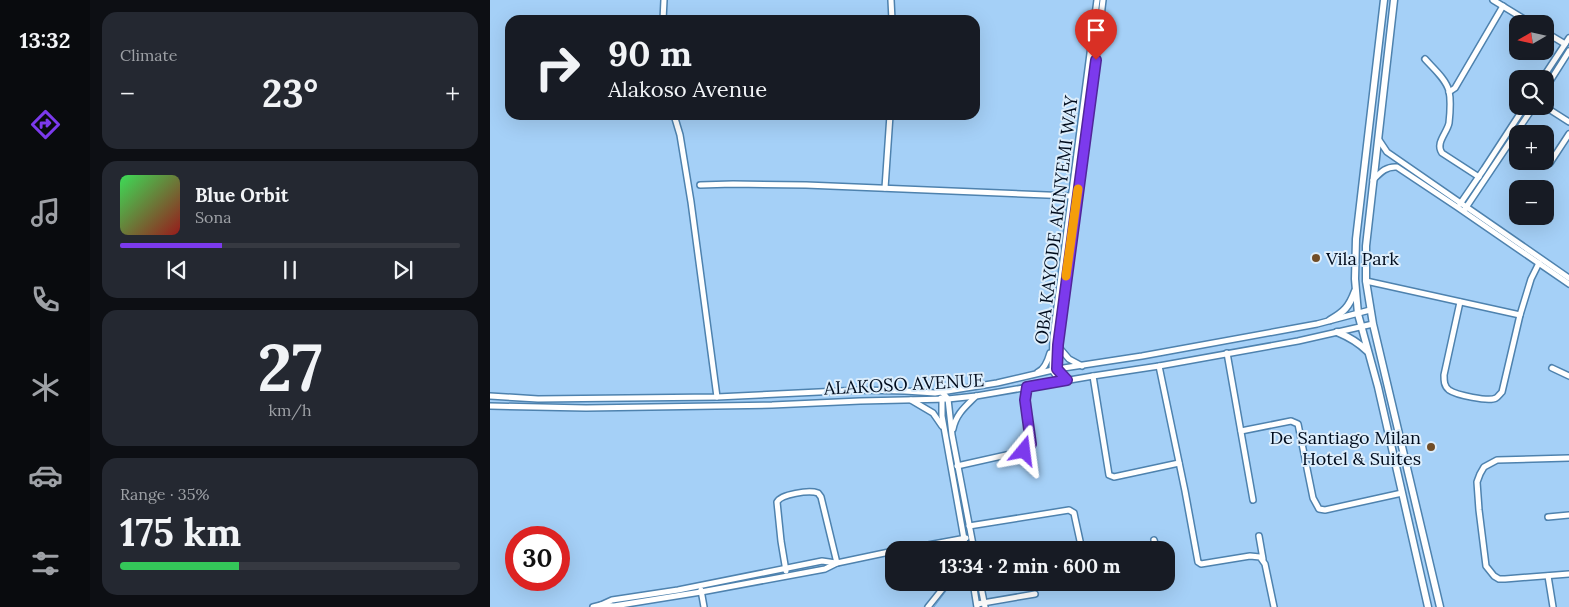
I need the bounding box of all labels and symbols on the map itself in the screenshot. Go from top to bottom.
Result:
pin [1075,9,1117,60]
north arrow [1509,15,1554,60]
street label: OBA KAYODE AKINYEMI WAY [1029,94,1083,346]
place label: Vila Park [1325,247,1399,270]
marker: Vila Park [1310,252,1322,264]
street label: ALAKOSO AVENUE [822,368,985,400]
position arrow [997,424,1049,476]
place label: De Santiago Milan Hotel & Suites [1270,426,1421,470]
marker: De Santiago Milan Hotel & Suites [1425,441,1437,453]
speed limit sign: 30 [505,526,570,591]

